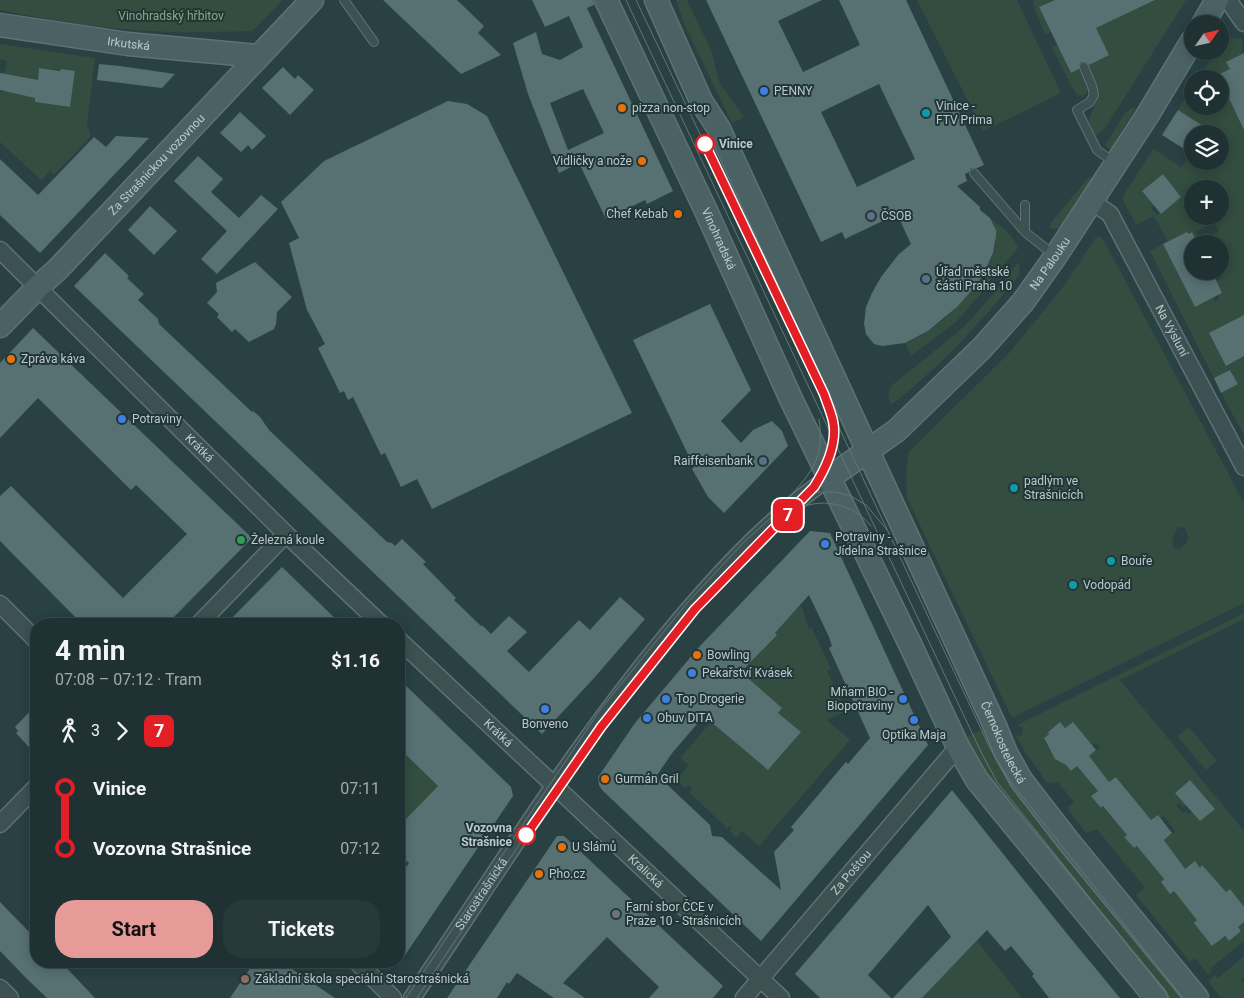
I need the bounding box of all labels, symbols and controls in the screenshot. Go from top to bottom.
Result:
park label: Vinohradský hřbitov [118,9,224,23]
north arrow [1184,15,1229,60]
map controls [1184,15,1229,280]
street label: Irkutská [106,34,151,53]
button: locate [1184,70,1229,115]
place label: PENNY [774,84,813,98]
marker: PENNY [758,85,770,97]
place label: Vinice - FTV Prima [936,99,992,127]
place label: pizza non-stop [632,101,710,115]
marker: pizza non-stop [616,102,628,114]
marker: Vinice - FTV Prima [920,107,932,119]
street label: Za Strašnickou vozovnou [106,111,208,218]
button: layers [1184,125,1229,170]
marker: Vinice [695,134,715,154]
place label: Vinice [719,137,753,151]
place label: Vidličky a nože [553,154,632,168]
marker: Vidličky a nože [636,155,648,167]
button: + [1184,180,1229,225]
street label: Vinohradská [699,205,739,272]
place label: Chef Kebab [606,207,668,221]
marker: Chef Kebab [672,208,684,220]
place label: ČSOB [881,208,912,223]
marker: ČSOB [865,210,877,222]
street label: Na Palouku [1027,234,1073,293]
button: − [1184,235,1229,280]
place label: Úřad městské části Praha 10 [936,264,1013,293]
marker: Úřad městské části Praha 10 [920,273,932,285]
street label: Na Výsluní [1152,302,1192,360]
place label: Zpráva káva [21,352,85,366]
marker: Zpráva káva [5,353,17,365]
place label: Potraviny [132,412,182,426]
marker: Potraviny [116,413,128,425]
street label: Krátká [182,431,217,465]
place label: Raiffeisenbank [674,454,754,468]
marker: Raiffeisenbank [757,455,769,467]
place label: padlým ve Strašnicích [1024,474,1083,502]
marker: padlým ve Strašnicích [1008,482,1020,494]
line badge: 7 [772,499,804,531]
text: 7 [783,504,793,525]
place label: Potraviny - Jídelna Strašnice [835,530,927,558]
place label: Železná koule [251,532,325,547]
marker: Železná koule [235,534,247,546]
marker: Potraviny - Jídelna Strašnice [819,538,831,550]
place label: Bouře [1121,554,1152,568]
marker: Bouře [1105,555,1117,567]
place label: Vodopád [1083,578,1131,592]
marker: Vodopád [1067,579,1079,591]
text: 4 min [55,634,125,667]
place label: Bowling [707,648,750,662]
text: $1.16 [331,649,380,672]
marker: Bowling [691,649,703,661]
place label: Pekařství Kvásek [702,666,794,680]
marker: Pekařství Kvásek [686,667,698,679]
text: 07:08 – 07:12 · Tram [55,670,202,689]
place label: Mňam BIO - Biopotraviny [827,685,894,713]
place label: Top Drogerie [676,692,744,706]
marker: Top Drogerie [660,693,672,705]
marker: Mňam BIO - Biopotraviny [897,693,909,705]
street label: Černokostelecká [978,699,1029,786]
marker: Bonveno [539,703,551,715]
place label: Obuv DITA [657,711,713,725]
marker: Obuv DITA [641,712,653,724]
marker: Optika Maja [908,714,920,726]
street label: Krátká [481,716,516,750]
icon: walk [55,717,83,745]
icon: forward [108,717,136,745]
place label: Bonveno [522,717,568,731]
text: 7 [154,720,164,741]
text: 3 [91,721,100,740]
place label: Optika Maja [882,728,946,742]
place label: Gurmán Gril [615,772,679,786]
marker: Gurmán Gril [599,773,611,785]
text: Vinice [93,777,146,800]
text: 07:11 [340,779,380,798]
place label: Vozovna Strašnice [461,821,513,849]
marker: Vozovna Strašnice [516,825,536,845]
text: Vozovna Strašnice [93,837,251,860]
text: 07:12 [340,839,380,858]
place label: U Slámů [572,840,616,854]
marker: U Slámů [556,841,568,853]
street label: Za Poštou [828,847,874,898]
street label: Kralická [625,851,666,891]
street label: Starostrašnická [452,855,510,933]
place label: Pho.cz [549,867,585,881]
marker: Pho.cz [533,868,545,880]
place label: Farní sbor ČCE v Praze 10 - Strašnicích [626,899,741,928]
button: Start [55,900,213,958]
button: Tickets [223,900,380,958]
marker: Farní sbor ČCE v Praze 10 - Strašnicích [610,908,622,920]
place label: Základní škola speciální Starostrašnická [255,972,469,986]
marker: Základní škola speciální Starostrašnická [239,973,251,985]

